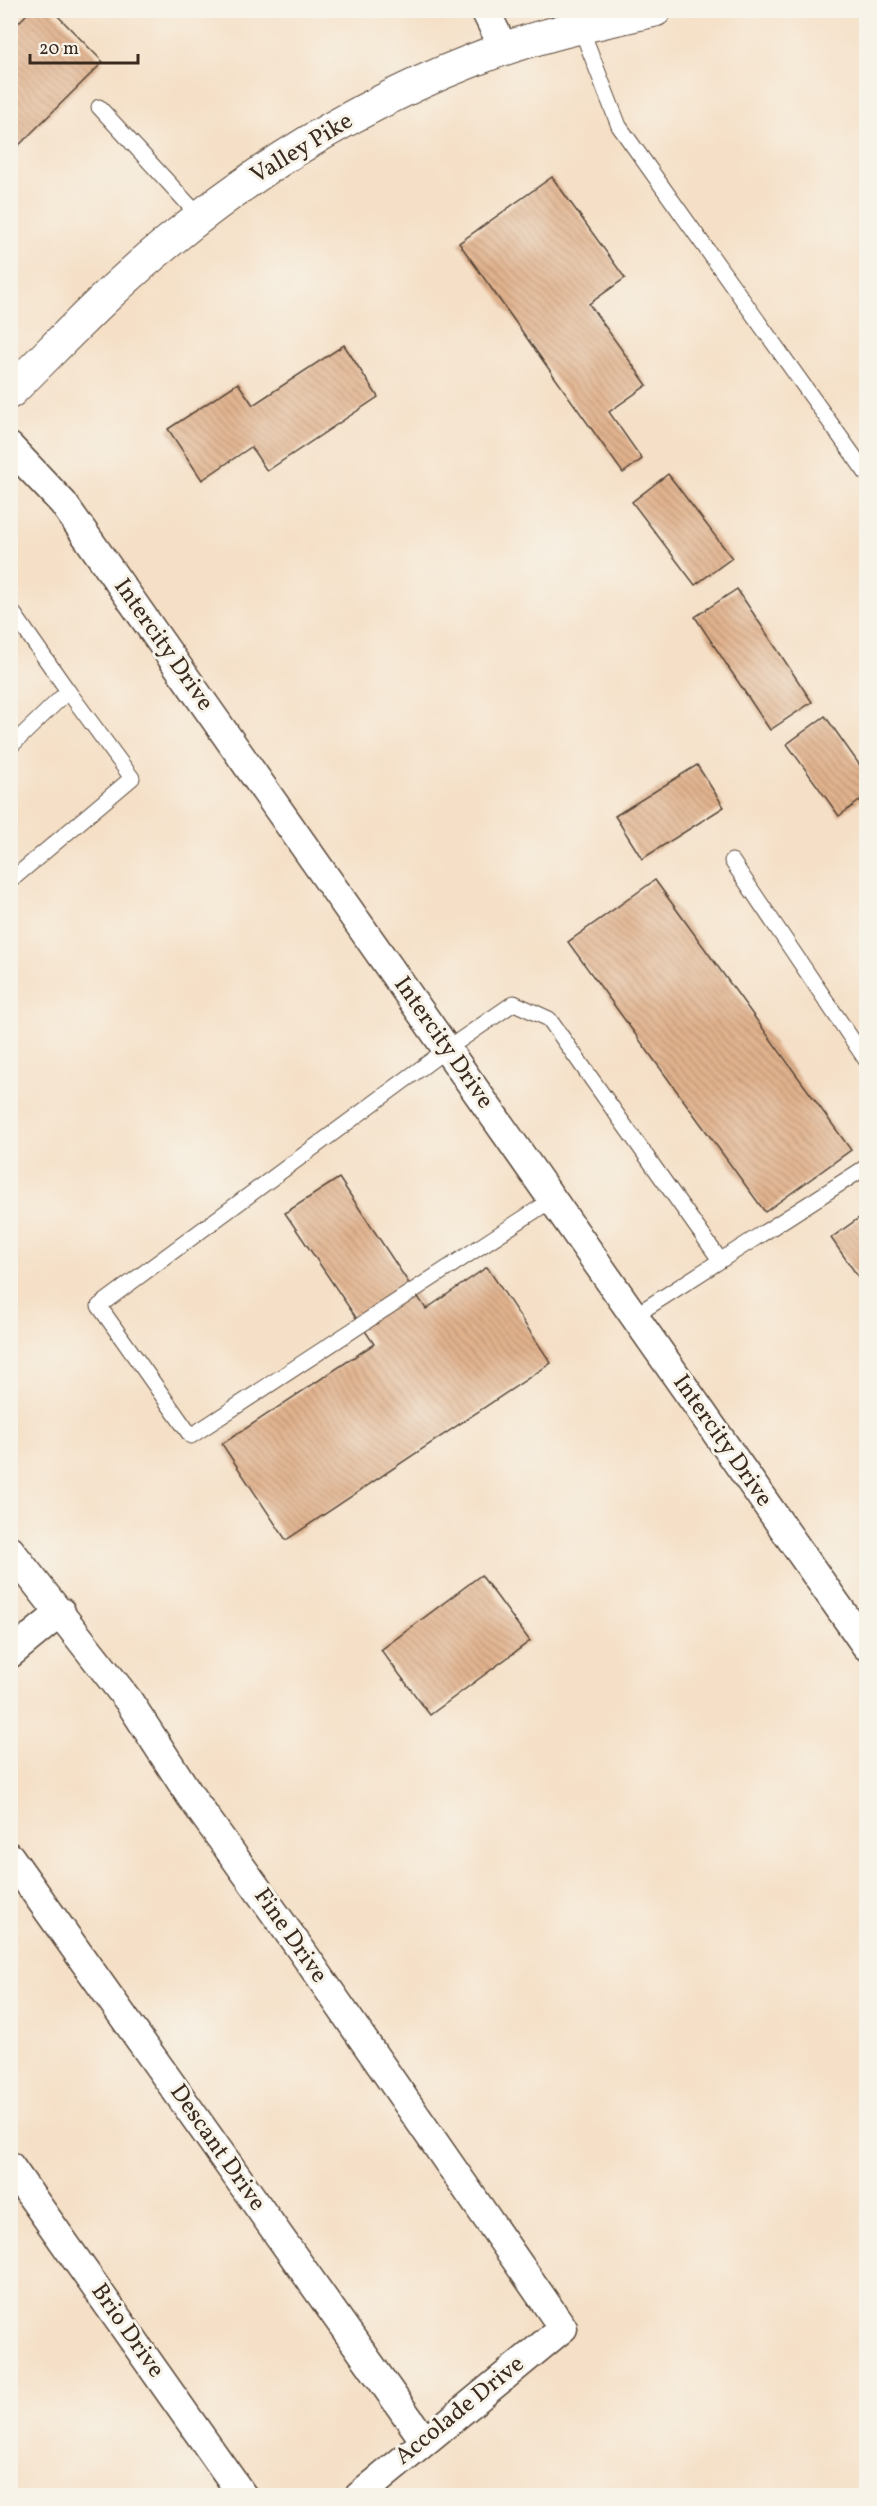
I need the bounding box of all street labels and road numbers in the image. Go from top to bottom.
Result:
street label: Valley Pike [244,105,360,193]
street label: Intercity Drive [105,572,221,718]
street label: Intercity Drive [385,970,501,1116]
street label: Intercity Drive [664,1368,780,1514]
street label: Fine Drive [245,1882,335,1990]
street label: Descant Drive [161,2078,273,2218]
street label: Brio Drive [82,2277,172,2385]
street label: Accolade Drive [388,2348,532,2474]

